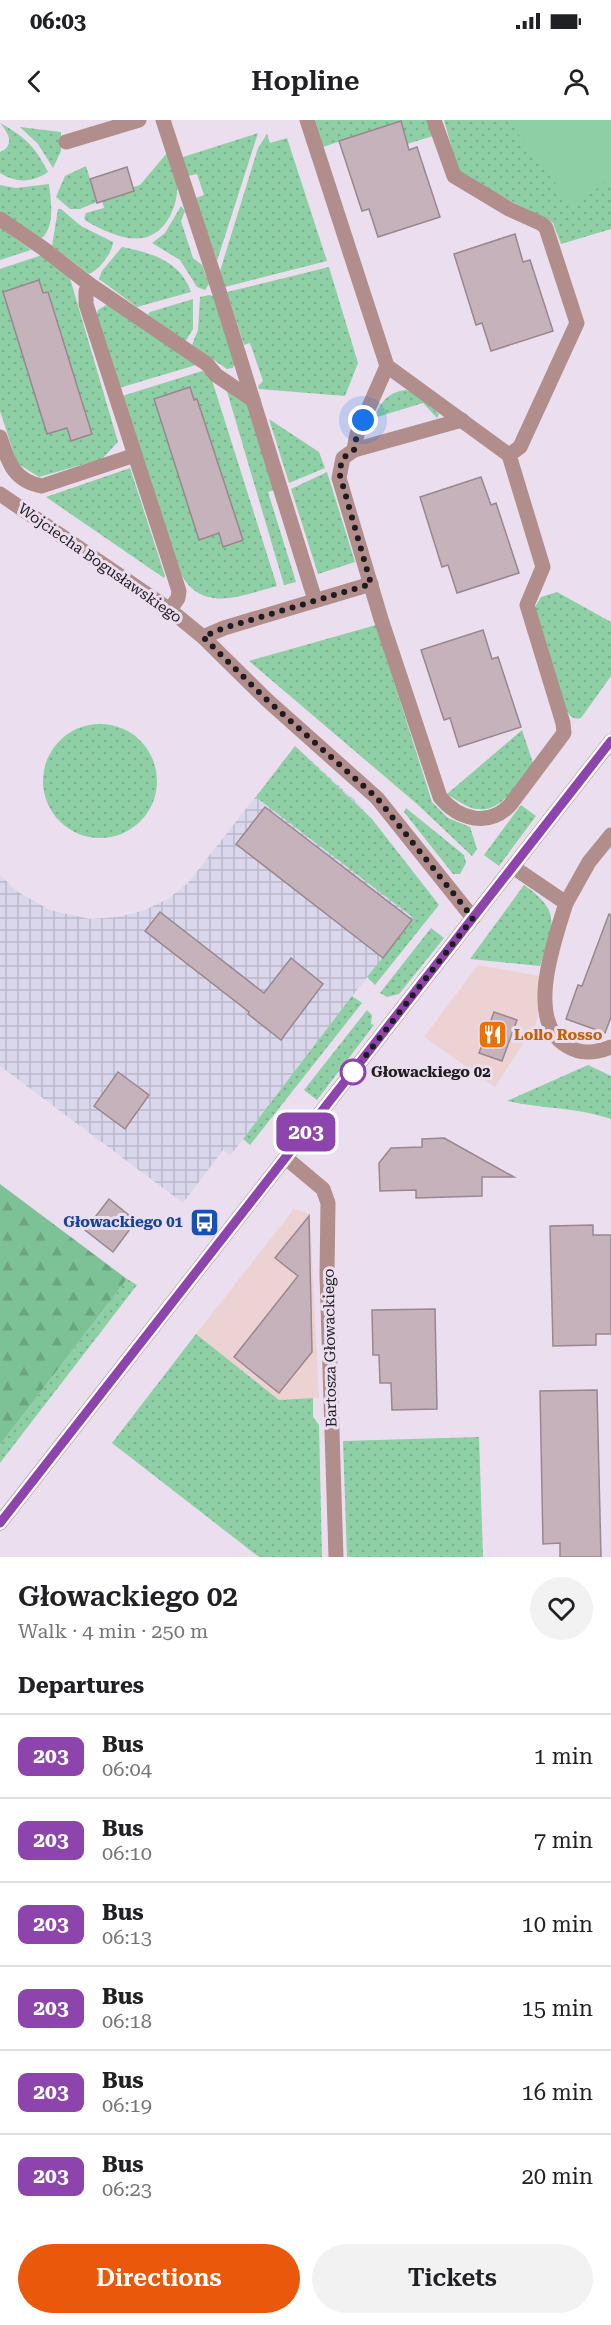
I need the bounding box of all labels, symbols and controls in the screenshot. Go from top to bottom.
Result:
text: 06:03 [30,9,86,34]
icon: back [18,65,51,98]
text: Hopline [251,65,360,97]
icon: person [560,65,593,98]
your location [348,405,378,435]
street label: Wojciecha Bogusławskiego [15,499,185,627]
restaurant icon: Lollo Rosso [477,1019,509,1051]
place label: Lollo Rosso [514,1026,603,1044]
marker: Głowackiego 02 [340,1059,366,1085]
place label: Głowackiego 02 [371,1063,491,1081]
line badge: 203 [272,1112,340,1152]
text: 203 [288,1120,324,1144]
bus stop icon: Głowackiego 01 [188,1206,220,1238]
place label: Głowackiego 01 [63,1213,184,1231]
street label: Bartosza Głowackiego [320,1269,340,1427]
button: heart [530,1577,593,1640]
text: Głowackiego 02 [18,1580,238,1613]
text: Walk · 4 min · 250 m [18,1619,208,1643]
text: Departures [18,1673,144,1698]
text: Bus [102,1732,144,1757]
text: 203 [33,1744,69,1768]
text: 1 min [534,1744,593,1769]
text: 06:04 [102,1757,152,1781]
text: Bus [102,1816,144,1841]
text: 203 [33,1828,69,1852]
text: 7 min [534,1828,593,1853]
text: 06:10 [102,1841,152,1865]
text: Bus [102,1900,144,1925]
text: 203 [33,1912,69,1936]
text: 10 min [522,1912,593,1937]
text: 06:13 [102,1925,152,1949]
text: Bus [102,1984,144,2009]
text: 203 [33,1996,69,2020]
text: 15 min [522,1996,593,2021]
text: 06:18 [102,2009,152,2033]
text: Bus [102,2068,144,2093]
text: 203 [33,2080,69,2104]
text: 16 min [522,2080,593,2105]
text: 06:19 [102,2093,152,2117]
text: Bus [102,2152,144,2177]
text: 203 [33,2164,69,2188]
text: 20 min [522,2164,593,2189]
text: 06:23 [102,2177,152,2201]
button: Directions [18,2244,300,2313]
button: Tickets [312,2244,593,2313]

